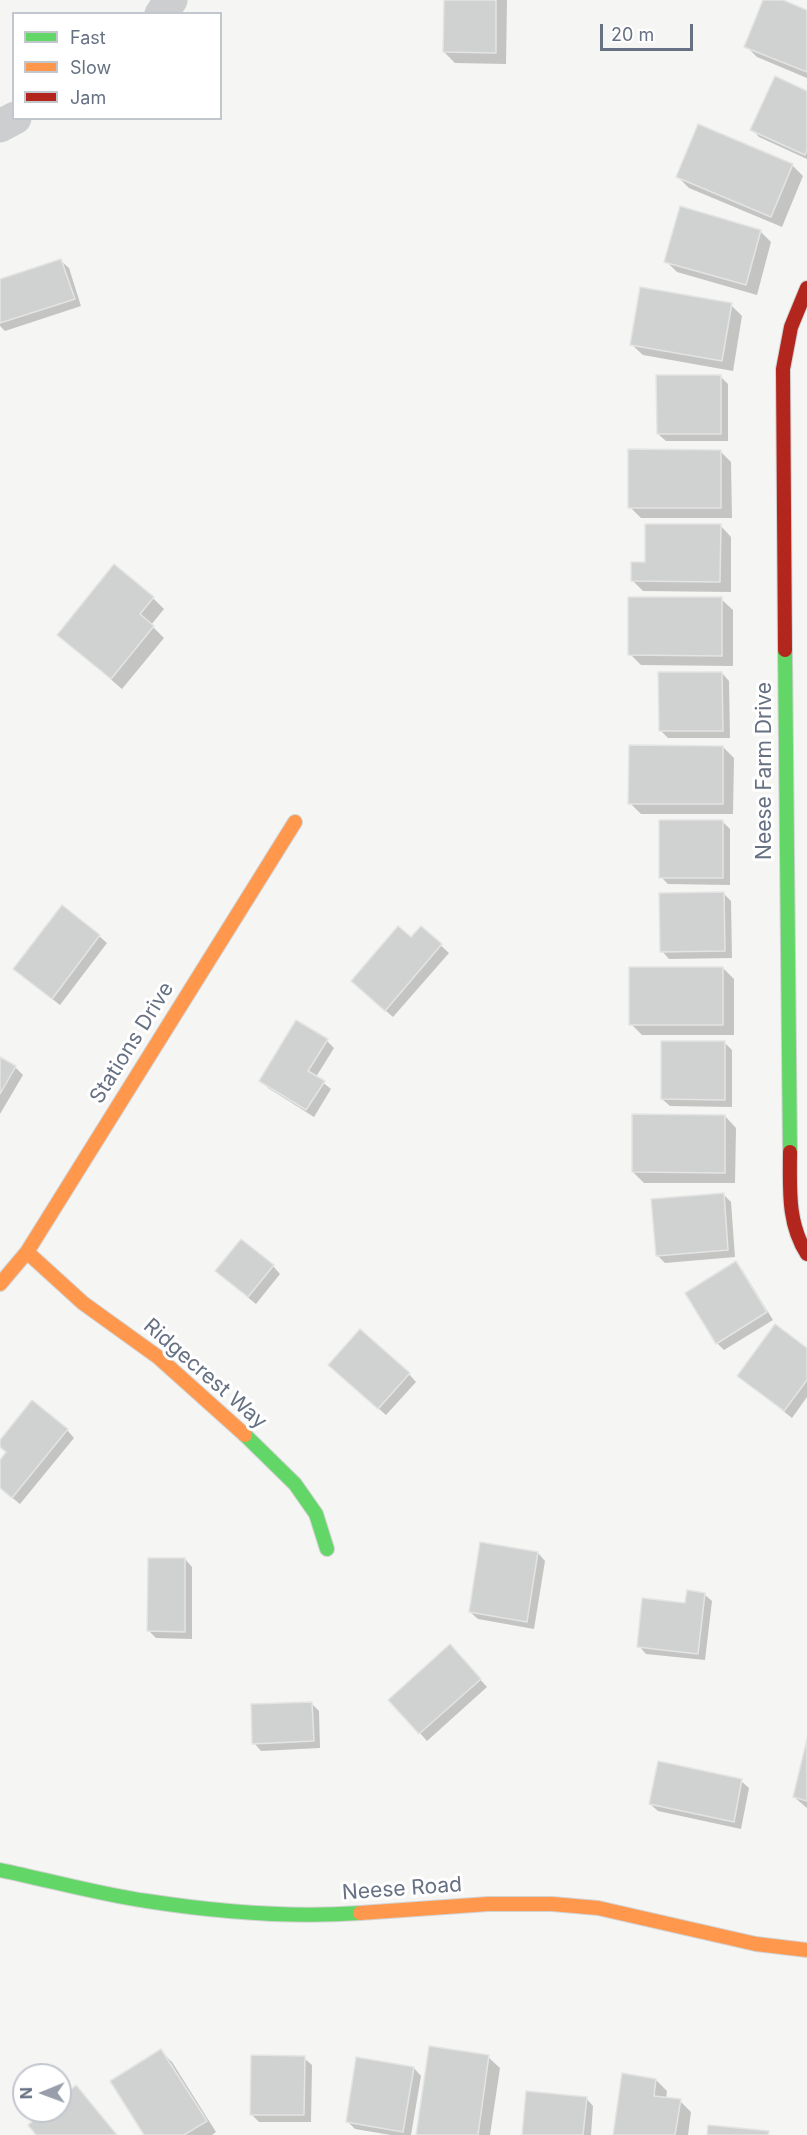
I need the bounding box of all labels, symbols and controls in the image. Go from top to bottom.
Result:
legend [12,12,222,120]
scale bar [603,12,696,50]
text: 20 m [611,24,654,45]
text: Fast [70,27,106,48]
text: Slow [70,57,111,78]
text: Jam [70,87,106,108]
street label: Neese Farm Drive [752,682,778,860]
street label: Stations Drive [85,978,179,1108]
street label: Ridgecrest Way [138,1314,272,1434]
street label: Neese Road [341,1872,463,1906]
north arrow [12,2063,72,2123]
text: N [16,2087,36,2100]

